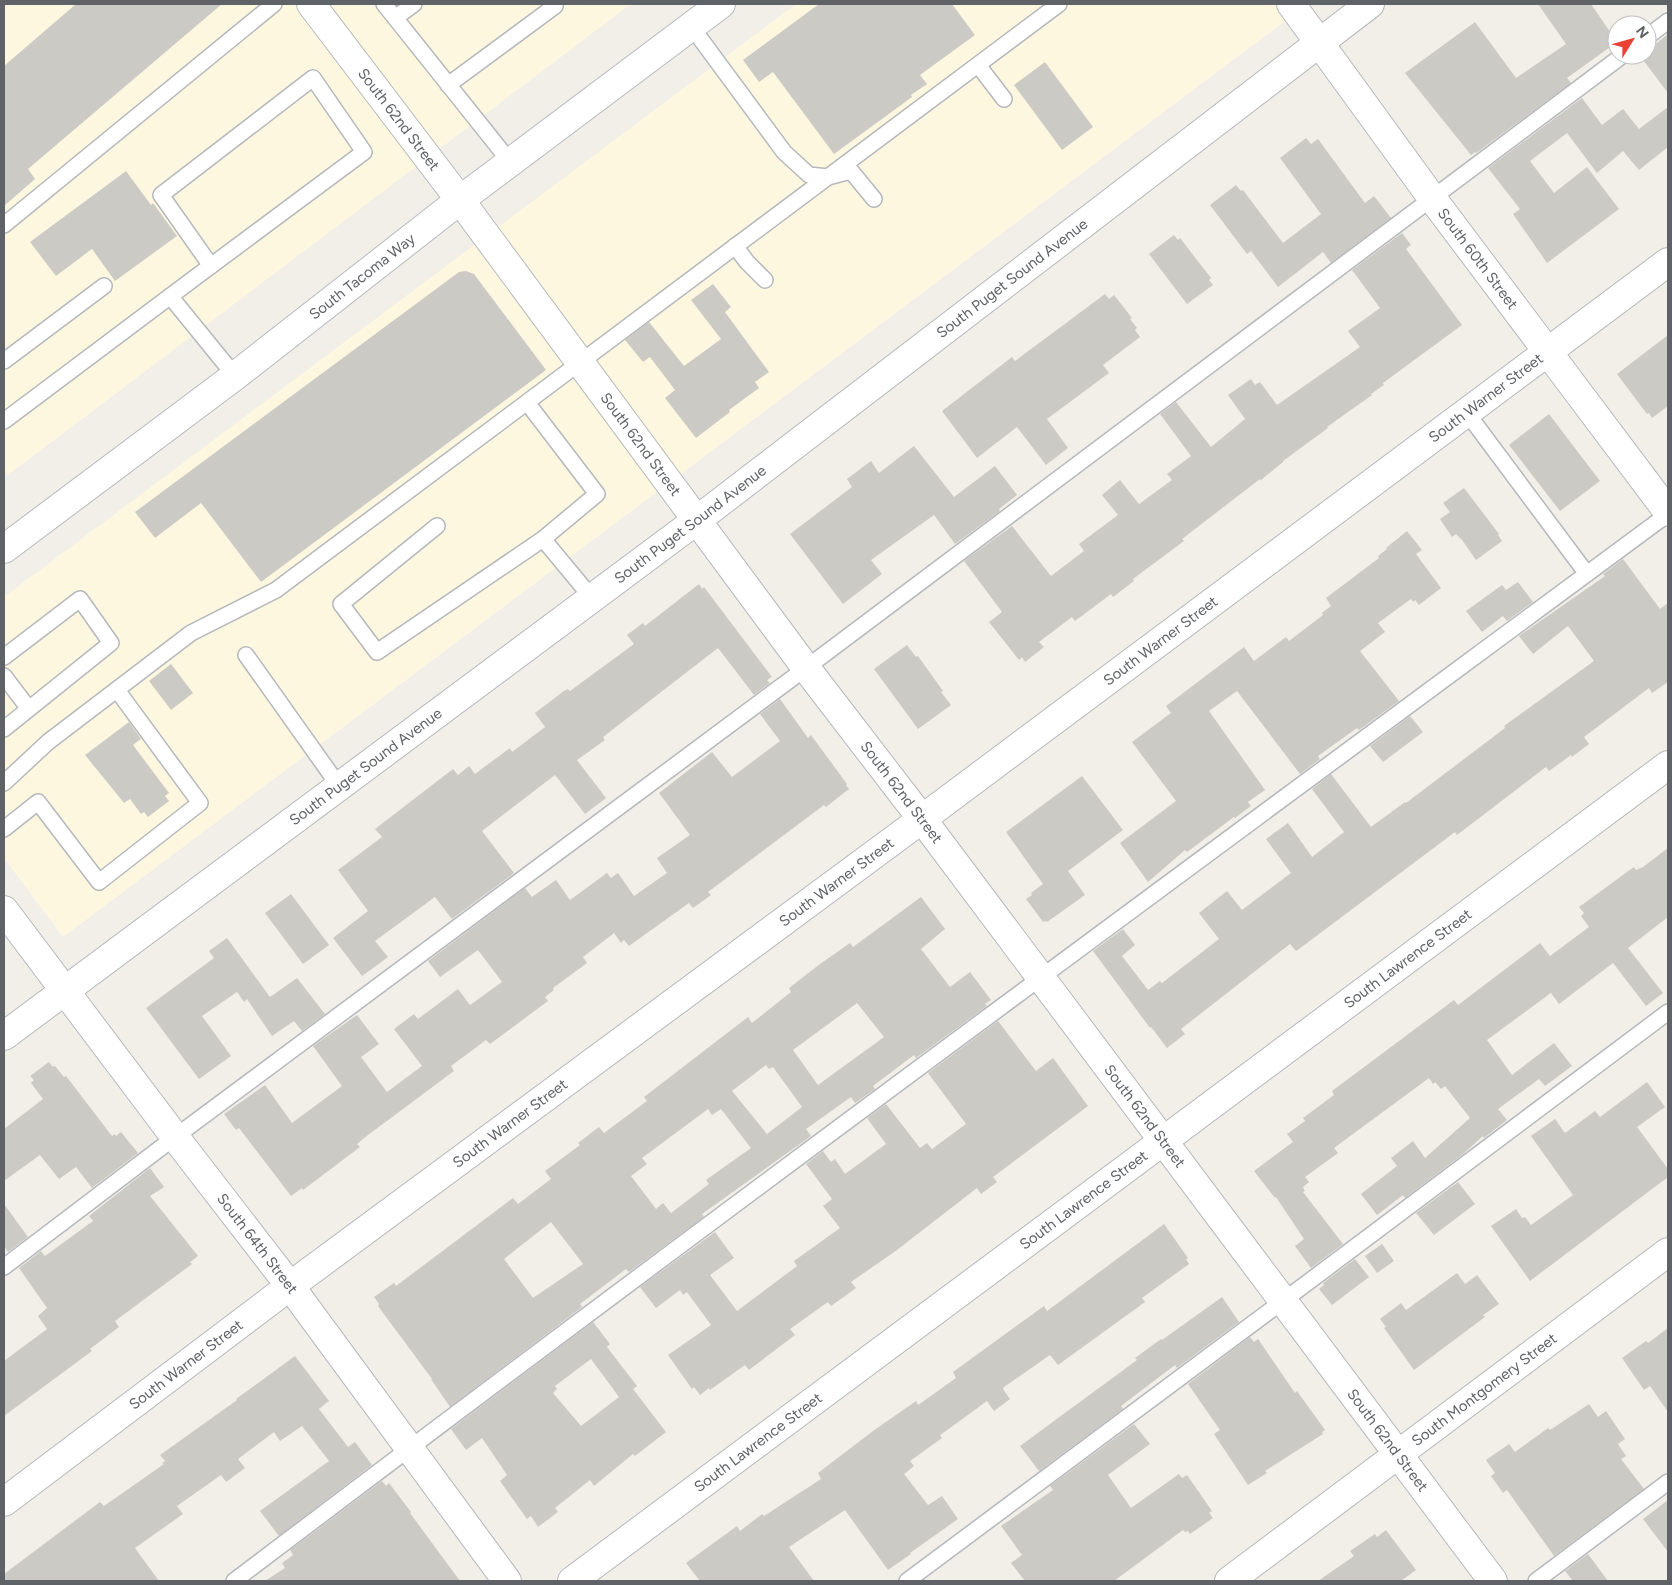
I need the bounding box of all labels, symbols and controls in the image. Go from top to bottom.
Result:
north arrow [1607,15,1657,65]
text: N [1632,23,1652,42]
street label: South 62nd Street [354,65,444,174]
street label: South 60th Street [1434,205,1522,313]
street label: South Puget Sound Avenue [933,215,1091,342]
street label: South Tacoma Way [306,230,419,323]
street label: South Warner Street [1425,349,1547,446]
street label: South 62nd Street [597,389,685,500]
street label: South Puget Sound Avenue [611,461,770,587]
street label: South Warner Street [1100,592,1222,689]
street label: South Puget Sound Avenue [286,704,445,829]
street label: South 62nd Street [857,738,946,847]
street label: South Warner Street [776,834,898,930]
street label: South Lawrence Street [1340,905,1476,1012]
street label: South 62nd Street [1100,1061,1189,1171]
street label: South Warner Street [449,1075,571,1172]
street label: South Lawrence Street [1016,1146,1152,1253]
street label: South 64th Street [213,1190,302,1298]
street label: South Warner Street [125,1316,247,1413]
street label: South Montgomery Street [1408,1329,1561,1450]
street label: South 62nd Street [1343,1385,1432,1496]
street label: South Lawrence Street [691,1389,826,1496]

